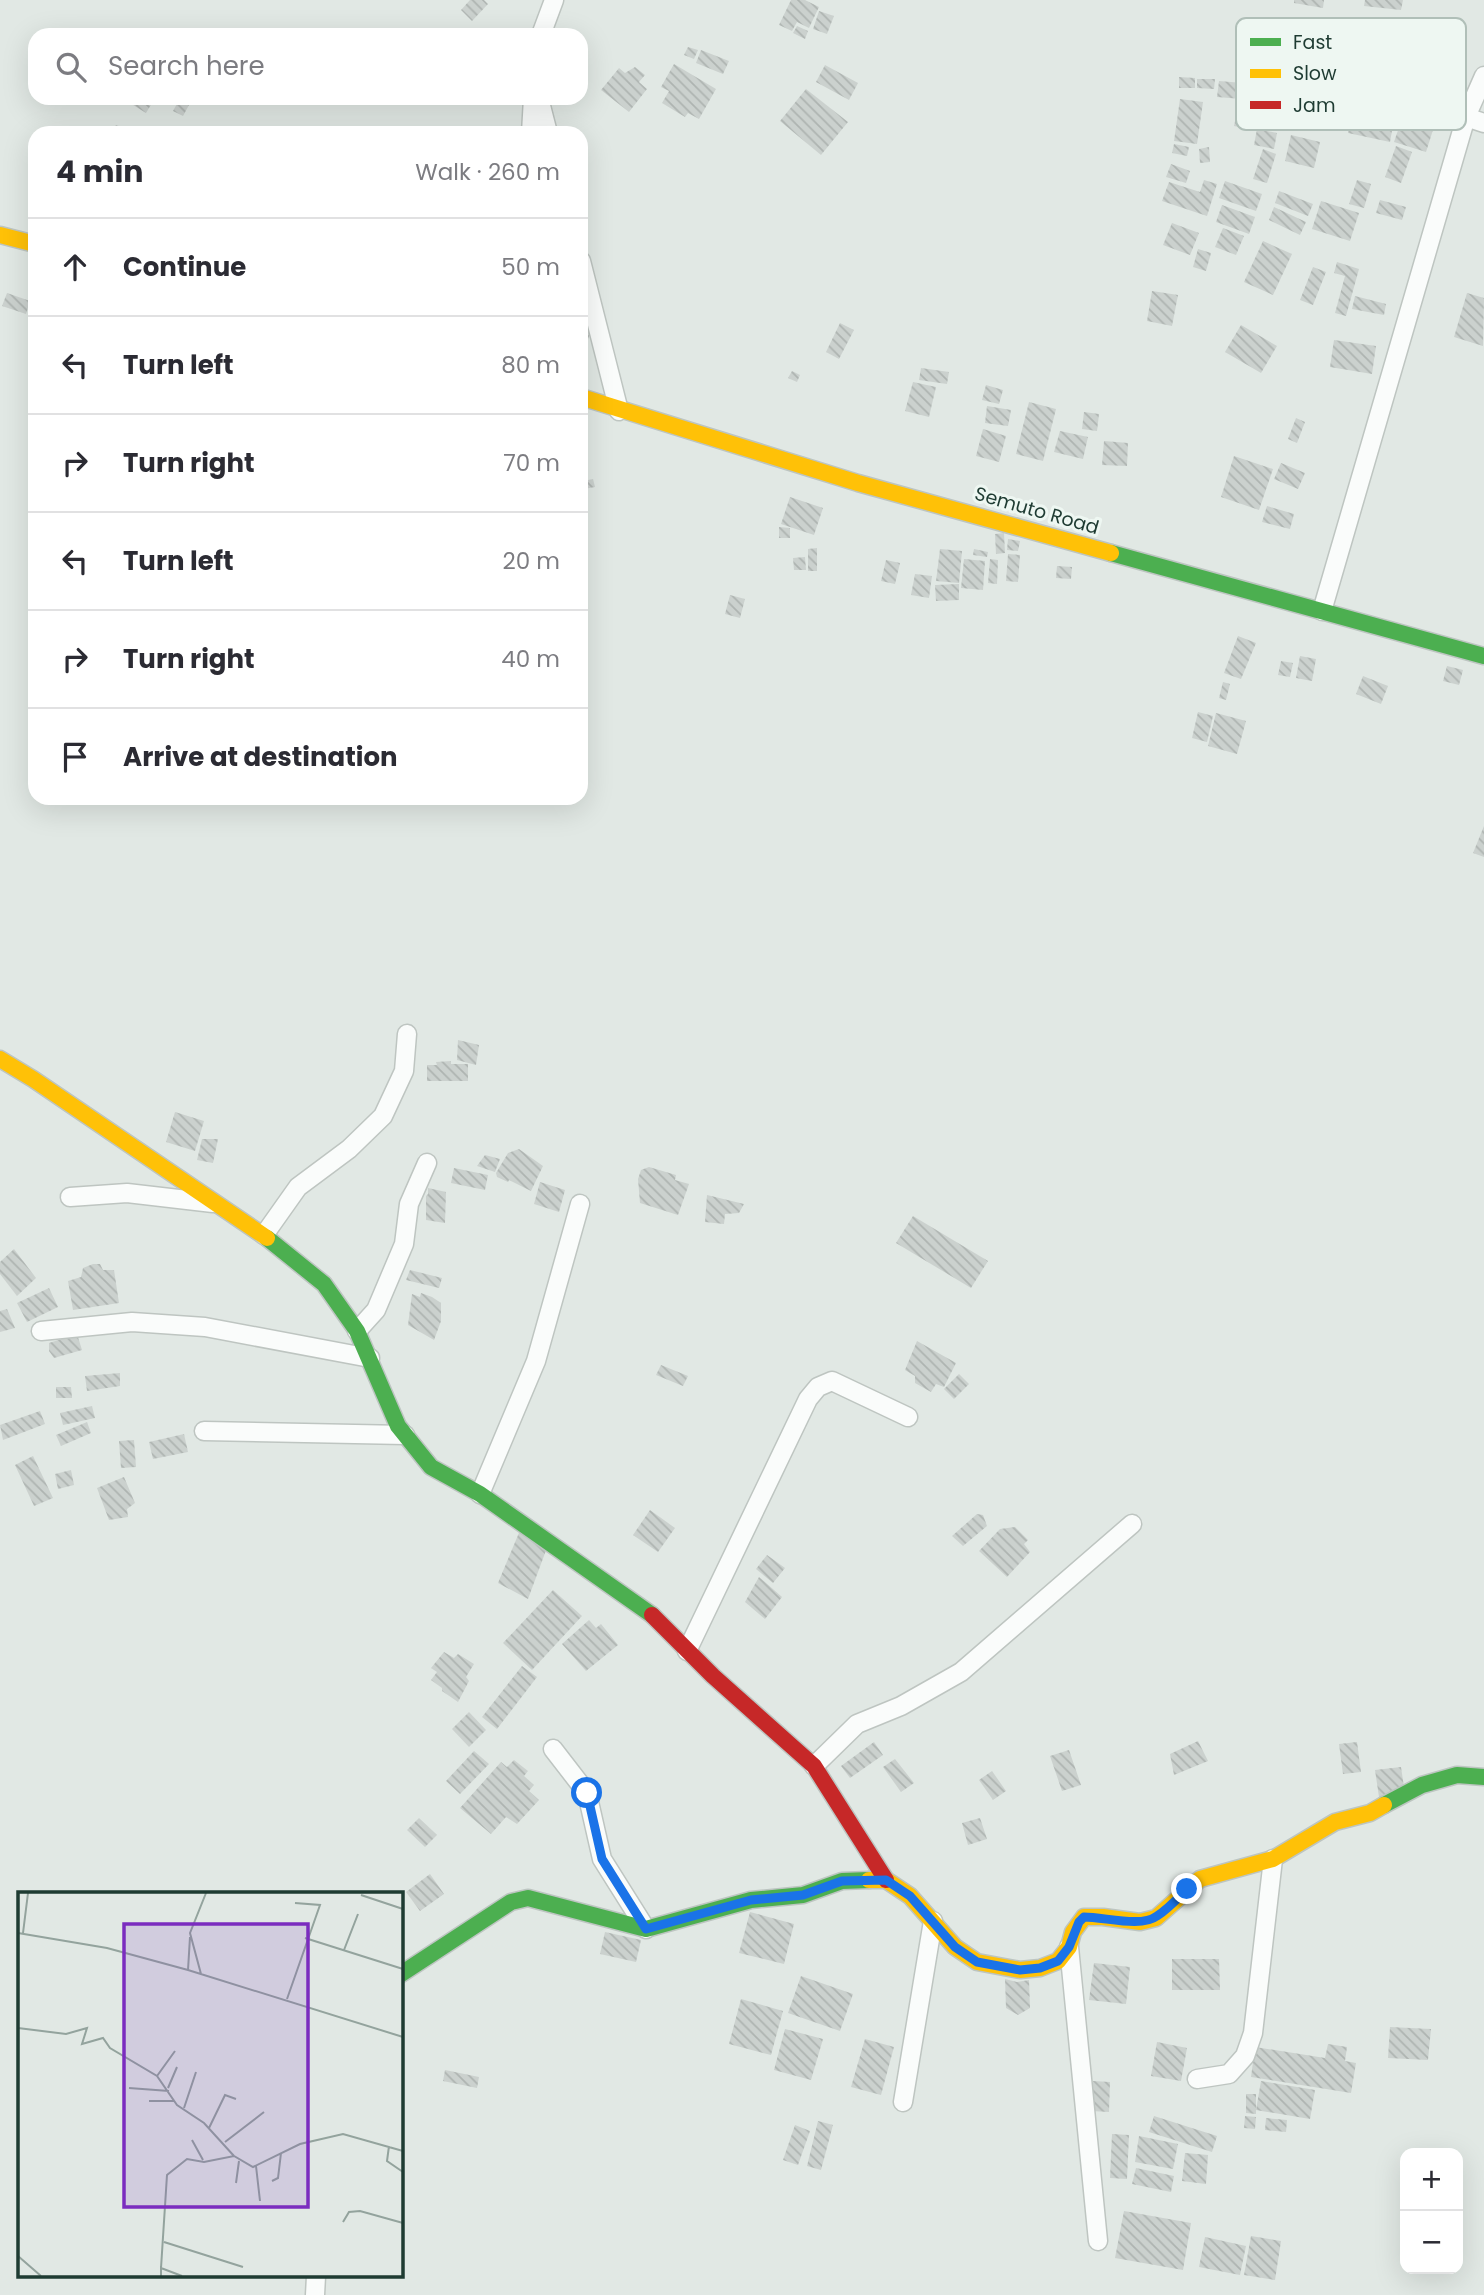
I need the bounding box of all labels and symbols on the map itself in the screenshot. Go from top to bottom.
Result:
legend [1236,18,1466,130]
text: Fast [1293,29,1332,56]
text: Slow [1293,60,1337,87]
text: Jam [1293,92,1335,119]
street label: Semuto Road [972,480,1102,541]
route start [571,1777,602,1808]
route end [1171,1873,1202,1904]
inset map [18,1892,402,2278]

